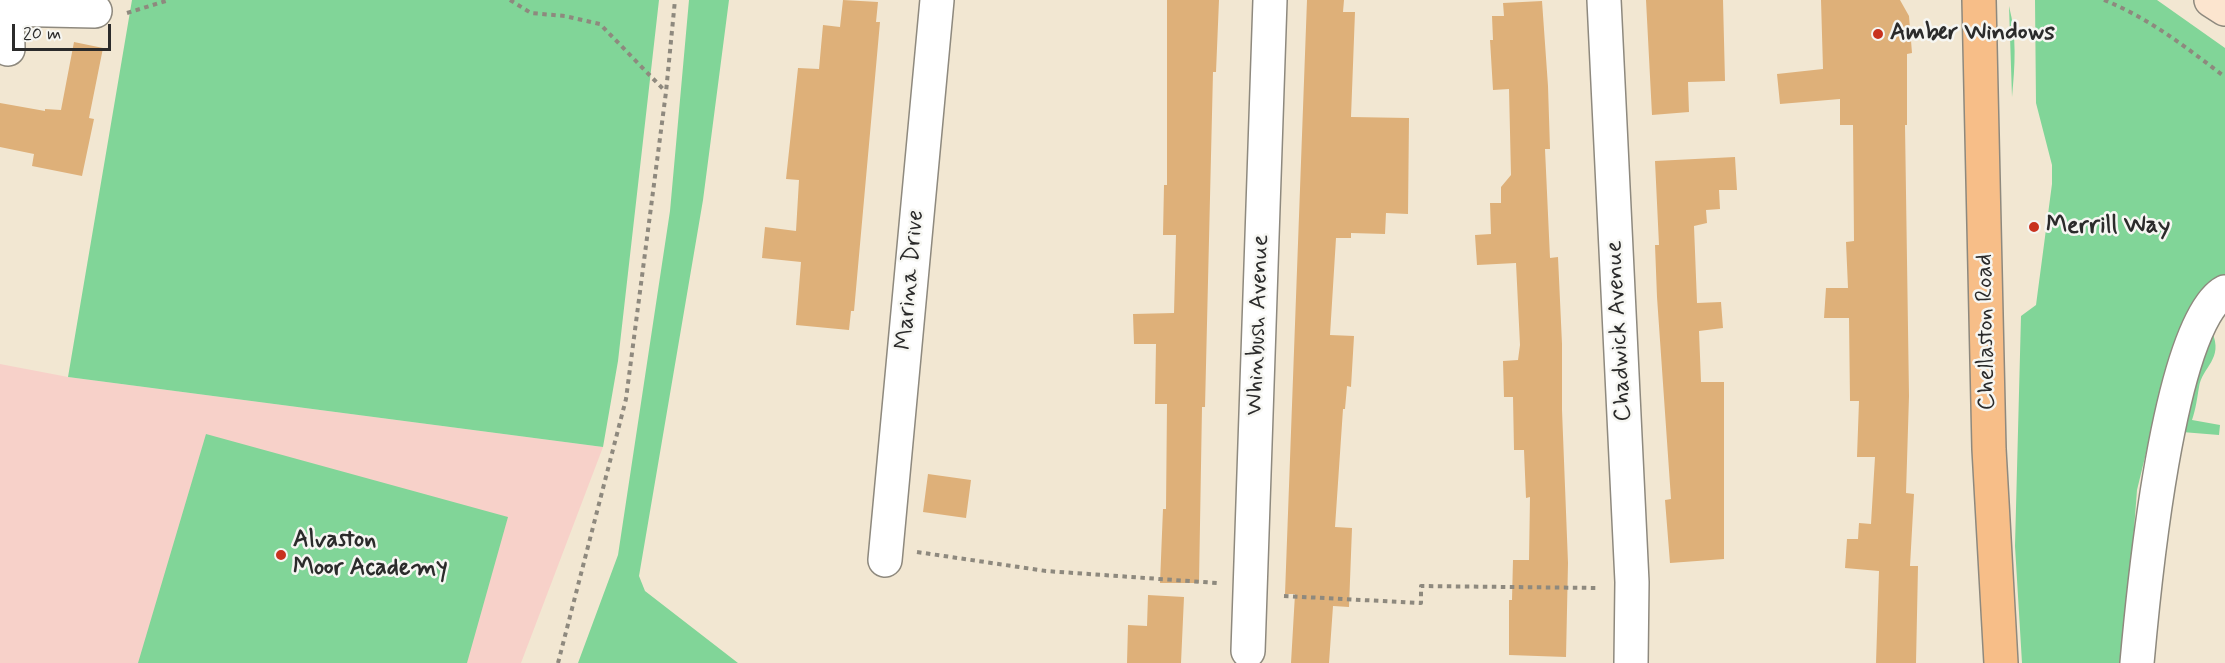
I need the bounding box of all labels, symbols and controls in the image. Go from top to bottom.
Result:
scale bar [15,12,114,50]
place label: Amber Windows [1890,20,2055,48]
text: 20 m [23,22,61,46]
marker: Amber Windows [1871,27,1885,41]
street label: Marina Drive [891,209,931,351]
place label: Merrill Way [2046,213,2170,241]
marker: Merrill Way [2027,220,2041,234]
street label: Whinbush Avenue [1241,234,1277,416]
street label: Chadwick Avenue [1601,240,1639,422]
street label: Chellaston Road [1971,253,2003,411]
place label: Alvaston Moor Academy [293,527,448,583]
marker: Alvaston Moor Academy [274,548,288,562]

